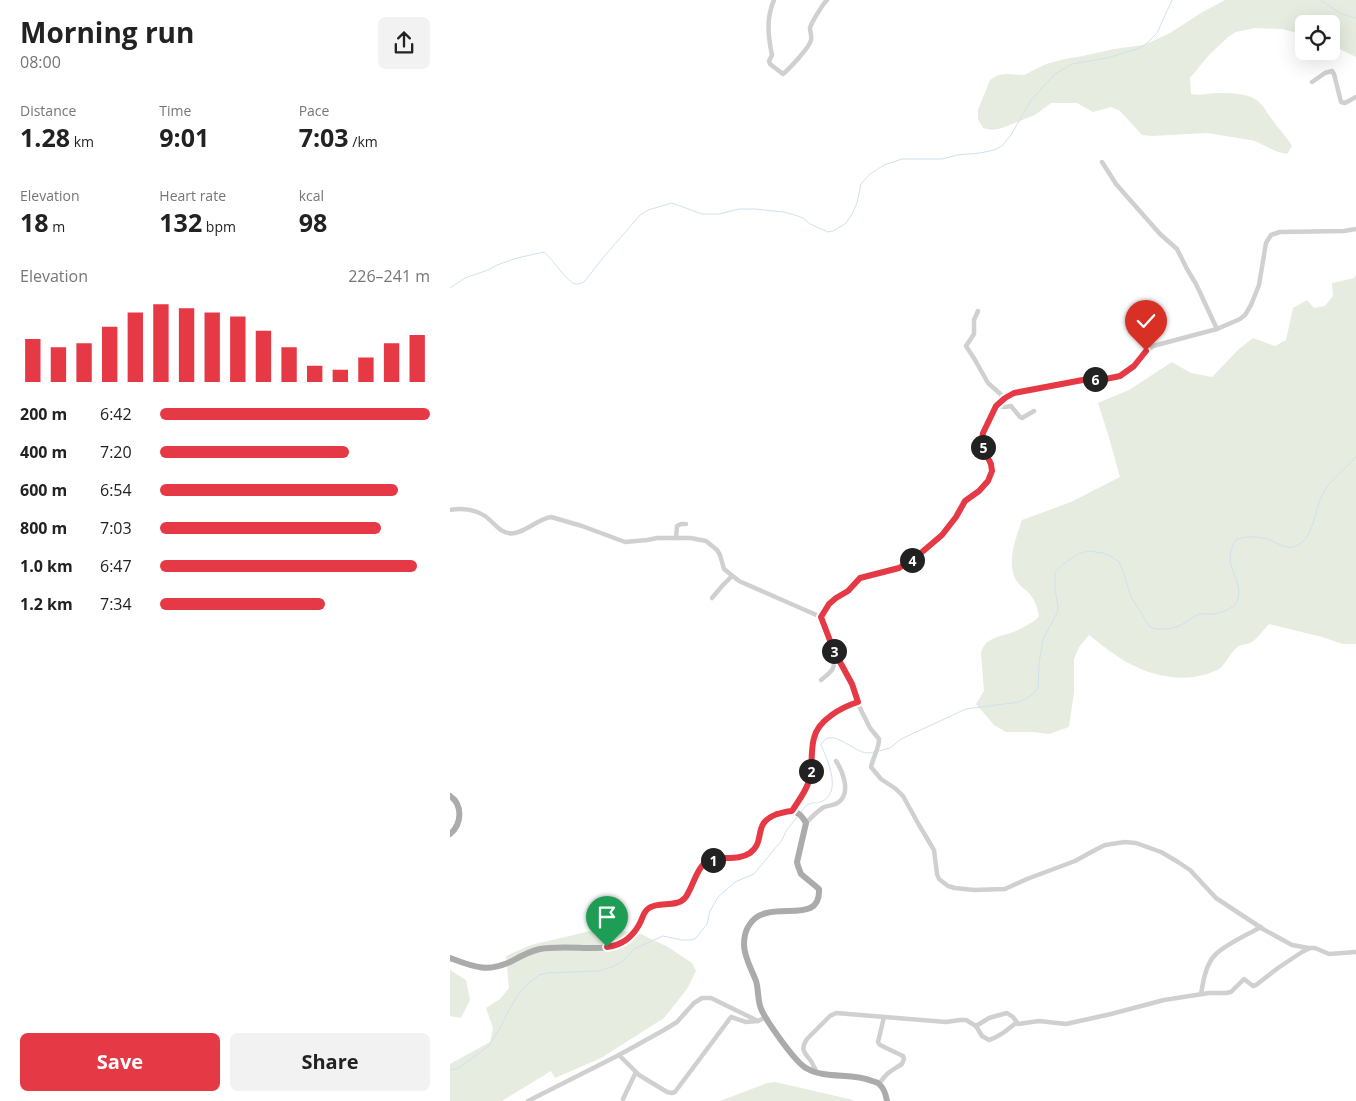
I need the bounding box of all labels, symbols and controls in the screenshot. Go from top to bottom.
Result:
text: Morning run [20,13,194,51]
map controls [1295,15,1340,60]
button: locate [1295,15,1340,60]
button: share [378,17,430,69]
text: 08:00 [20,51,61,73]
text: Distance [20,101,76,120]
text: Time [159,101,191,120]
text: Pace [299,101,329,120]
text: 1.28 [20,120,70,154]
text: 9:01 [159,120,209,154]
text: 7:03 [299,120,349,154]
text: km [70,132,94,151]
text: /km [349,132,378,151]
text: Elevation [20,186,79,205]
text: Heart rate [159,186,226,205]
text: kcal [299,186,324,205]
text: 18 [20,205,49,239]
text: 132 [159,205,202,239]
text: 98 [299,205,327,239]
text: m [49,217,65,236]
text: bpm [202,217,236,236]
text: Elevation [20,265,88,287]
text: 226–241 m [348,265,430,287]
pin [1125,300,1167,351]
icon: check [1132,307,1160,335]
pin: 6 [1082,366,1108,392]
text: 6 [1091,370,1100,389]
text: 200 m [20,403,67,425]
text: 6:42 [100,403,132,425]
pin: 5 [970,434,996,460]
text: 5 [979,438,988,457]
text: 400 m [20,441,67,463]
text: 7:20 [100,441,132,463]
text: 600 m [20,479,67,501]
text: 6:54 [100,479,132,501]
text: 800 m [20,517,67,539]
text: 7:03 [100,517,132,539]
pin: 4 [900,548,924,572]
text: 4 [908,551,917,570]
text: 1.0 km [20,555,73,577]
text: 6:47 [100,555,132,577]
text: 1.2 km [20,593,73,615]
text: 7:34 [100,593,132,615]
pin: 3 [822,638,846,664]
text: 3 [830,642,839,661]
pin: 2 [798,758,824,784]
text: 2 [807,762,816,781]
pin: 1 [700,848,726,872]
text: 1 [709,851,718,870]
pin [586,896,628,947]
icon: arrive [593,903,621,931]
button: Save [20,1033,220,1091]
button: Share [230,1033,430,1091]

